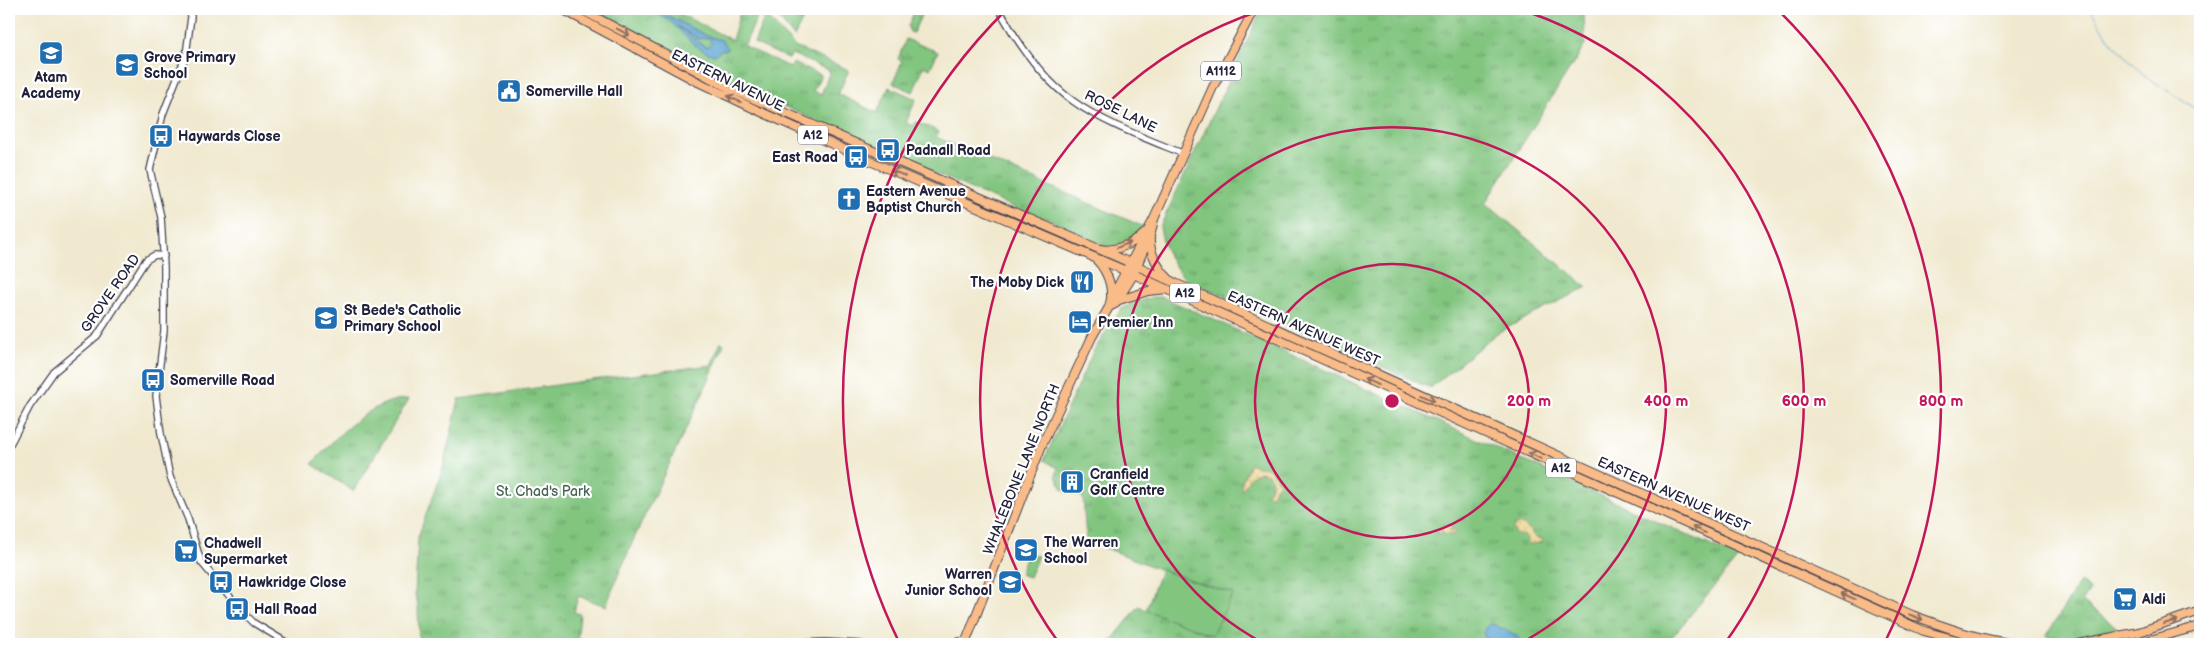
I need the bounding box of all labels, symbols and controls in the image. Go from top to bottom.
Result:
one-way arrow [615,27,630,37]
school or university icon: Atam Academy [38,40,64,66]
street label: EASTERN AVENUE [669,46,787,115]
place label: Grove Primary School [144,49,236,82]
school or university icon: Grove Primary School [114,52,140,78]
road number: A1112 [1201,61,1241,80]
place label: Atam Academy [21,69,81,102]
public building icon: Somerville Hall [496,78,522,104]
place label: Somerville Hall [526,83,622,100]
street label: ROSE LANE [1082,87,1160,136]
one-way arrow [727,94,742,103]
bus stop icon: Haywards Close [148,123,174,149]
road number: A12 [798,126,828,144]
place label: Haywards Close [178,128,280,145]
bus stop icon: Padnall Road [875,137,901,163]
place label: Padnall Road [906,142,991,159]
bus stop icon: East Road [843,144,869,170]
place label: East Road [772,149,838,166]
one-way arrow [891,168,906,177]
place label: Eastern Avenue Baptist Church [866,183,966,216]
church icon: Eastern Avenue Baptist Church [836,186,862,212]
one-way arrow [1116,240,1131,249]
street label: GROVE ROAD [77,251,144,336]
restaurant icon: The Moby Dick [1069,269,1095,295]
place label: The Moby Dick [970,274,1065,291]
road number: A12 [1170,284,1200,302]
street label: EASTERN AVENUE WEST [1225,287,1383,370]
place label: St Bede's Catholic Primary School [344,302,462,335]
school or university icon: St Bede's Catholic Primary School [313,305,339,331]
hotel icon: Premier Inn [1067,309,1093,335]
place label: Premier Inn [1098,314,1173,331]
bus stop icon: Somerville Road [140,367,166,393]
place label: Somerville Road [170,372,275,389]
one-way arrow [1364,376,1379,386]
street label: WHALEBONE LANE NORTH [979,381,1064,557]
centre of rings [1383,392,1401,410]
text: 200 m [1507,392,1551,411]
text: 400 m [1644,392,1688,411]
text: 600 m [1782,392,1827,411]
text: 800 m [1919,392,1963,411]
one-way arrow [1420,393,1435,403]
one-way arrow [1528,450,1543,460]
street label: EASTERN AVENUE WEST [1595,453,1753,536]
road number: A12 [1546,458,1576,478]
place label: Cranfield Golf Centre [1090,466,1165,499]
building icon: Cranfield Golf Centre [1059,469,1085,495]
park label: St. Chad's Park [496,483,590,500]
one-way arrow [1692,524,1707,534]
place label: The Warren School [1044,534,1119,567]
place label: Chadwell Supermarket [204,535,288,568]
school or university icon: The Warren School [1013,537,1039,563]
supermarket icon: Chadwell Supermarket [173,538,199,564]
place label: Warren Junior School [905,566,992,599]
bus stop icon: Hawkridge Close [208,569,234,595]
school or university icon: Warren Junior School [997,569,1023,595]
place label: Hawkridge Close [238,574,346,591]
supermarket icon: Aldi [2112,586,2138,612]
one-way arrow [1841,591,1856,601]
place label: Aldi [2141,591,2166,608]
bus stop icon: Hall Road [224,596,250,622]
place label: Hall Road [254,601,317,618]
one-way arrow [1908,612,1923,622]
one-way arrow [2162,617,2178,627]

